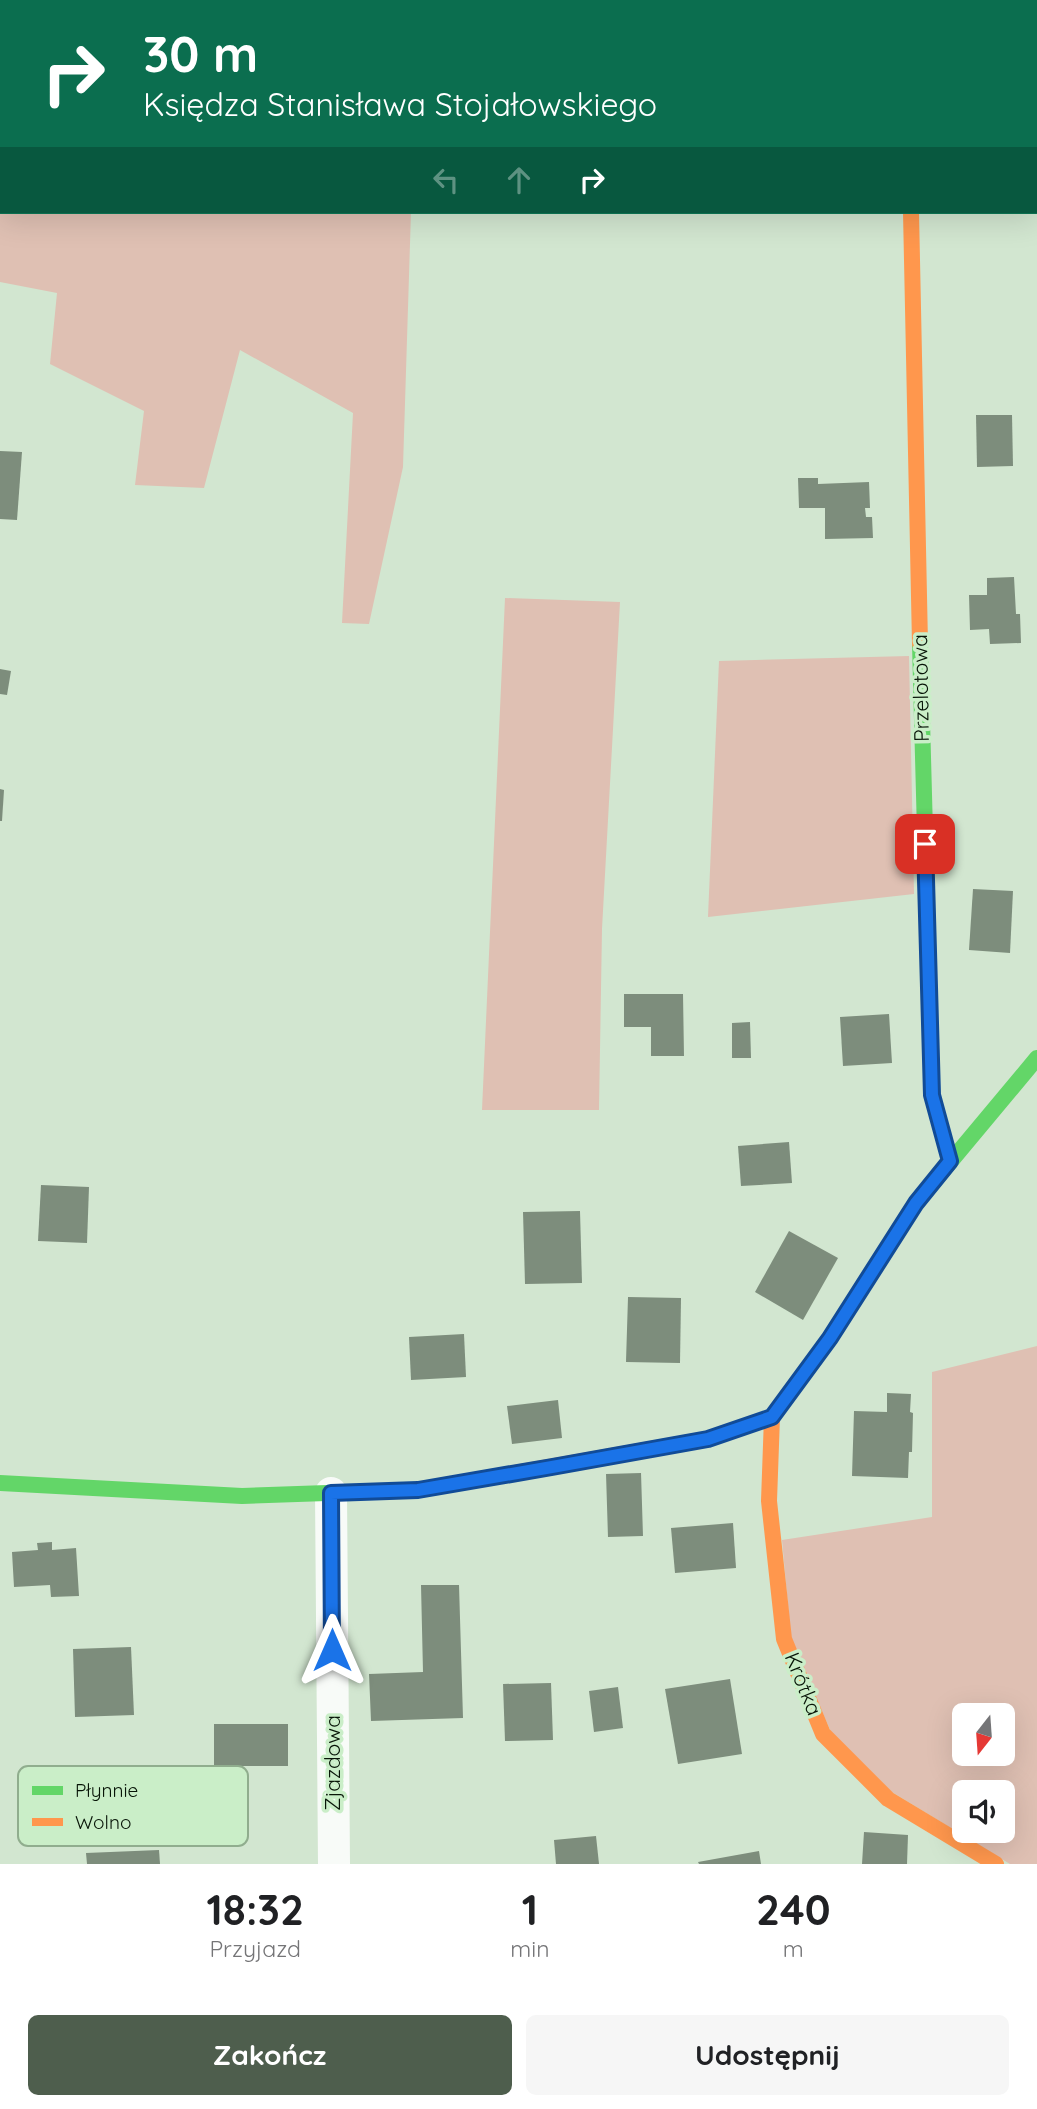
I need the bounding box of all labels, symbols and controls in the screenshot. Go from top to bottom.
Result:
text: 30 m [143,23,258,84]
icon: right [28,28,119,119]
text: Księdza Stanisława Stojałowskiego [143,84,657,124]
icon: left [427,161,465,199]
icon: ahead [500,161,538,199]
icon: right [573,161,611,199]
street label: Przelotowa [906,634,934,742]
pin [895,814,955,874]
icon: arrive [906,825,944,863]
position arrow [295,1613,369,1687]
street label: Krótka [780,1648,828,1719]
north arrow [952,1703,1015,1766]
map controls [952,1703,1015,1843]
street label: Zjazdowa [319,1715,345,1811]
legend [18,1766,248,1846]
text: Płynnie [75,1778,138,1802]
button: sound [952,1780,1015,1843]
text: Wolno [75,1810,131,1834]
text: 18:32 [207,1883,304,1936]
text: 1 [522,1883,538,1936]
text: 240 [756,1883,830,1936]
text: Przyjazd [209,1934,301,1963]
text: min [510,1934,550,1963]
text: m [783,1934,804,1963]
button: Zakończ [28,2015,512,2095]
button: Udostępnij [526,2015,1009,2095]

